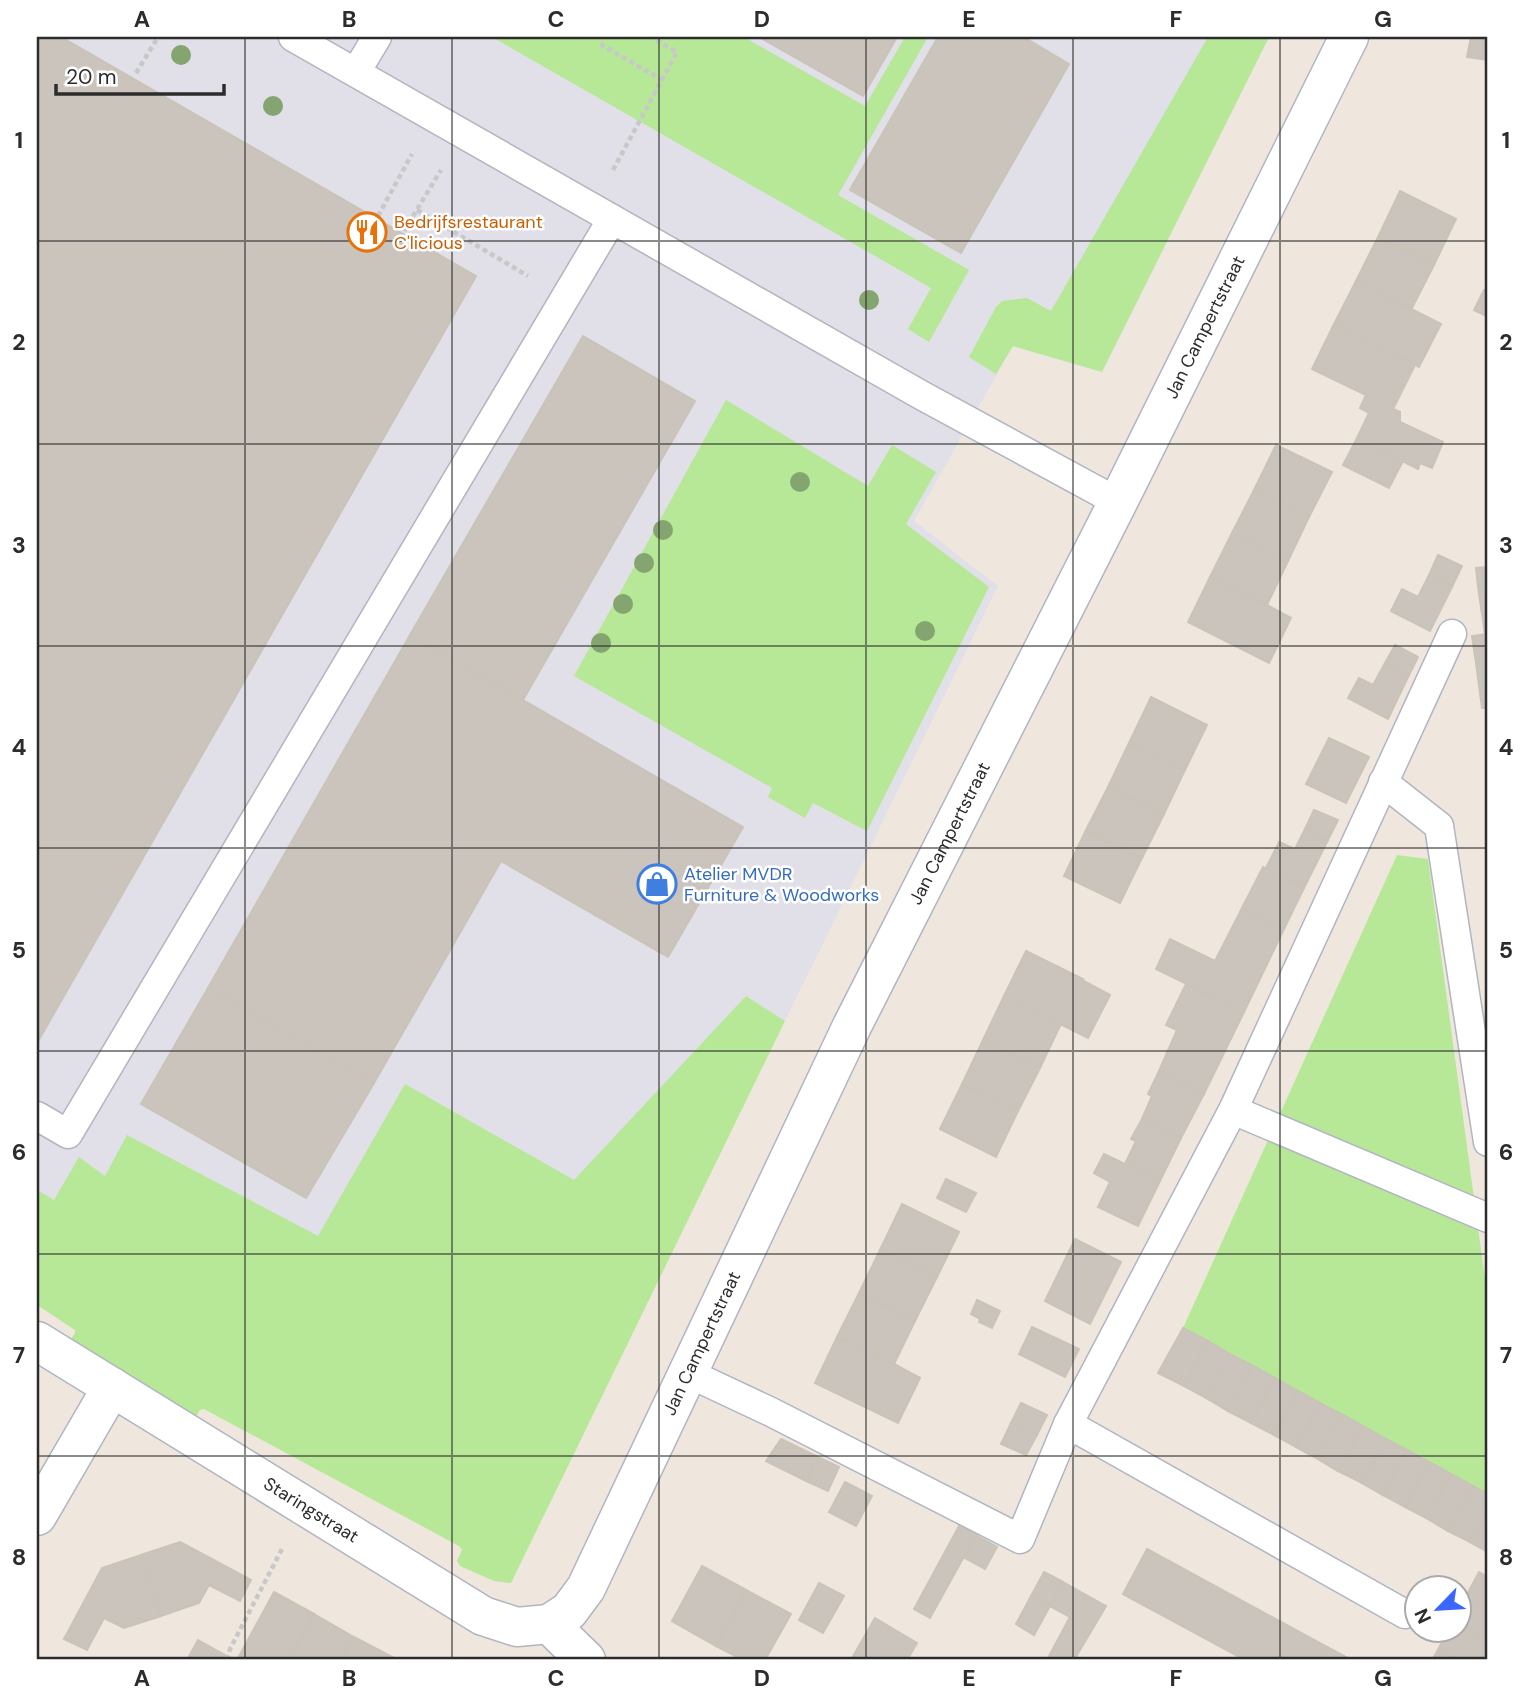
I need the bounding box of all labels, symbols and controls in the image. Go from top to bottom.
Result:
text: A [134,4,150,34]
text: B [342,4,356,34]
text: C [548,4,564,34]
text: D [754,4,770,34]
text: E [962,4,976,34]
text: F [1170,4,1183,34]
text: G [1374,4,1392,34]
scale bar [56,52,224,96]
text: 20 m [66,63,117,91]
text: 1 [15,125,23,155]
text: 1 [1502,125,1510,155]
place label: Bedrijfsrestaurant C'licious [394,210,543,255]
restaurant icon: Bedrijfsrestaurant C'licious [346,211,388,253]
street label: Jan Campertstraat [1159,252,1250,403]
text: 2 [12,327,26,357]
text: 2 [1499,327,1513,357]
text: 3 [12,530,26,560]
text: 3 [1499,530,1513,560]
text: 4 [12,732,27,762]
text: 4 [1499,732,1514,762]
street label: Jan Campertstraat [904,758,996,909]
place label: Atelier MVDR Furniture & Woodworks [684,862,879,907]
shop icon: Atelier MVDR Furniture & Woodworks [636,863,678,905]
text: 5 [12,935,26,965]
text: 5 [1499,935,1513,965]
text: 6 [12,1137,26,1167]
text: 6 [1499,1137,1513,1167]
street label: Jan Campertstraat [657,1267,746,1419]
text: 7 [13,1340,25,1370]
text: 7 [1500,1340,1512,1370]
street label: Staringstraat [259,1472,363,1548]
text: 8 [12,1542,26,1572]
text: 8 [1499,1542,1513,1572]
north arrow [1402,1574,1472,1644]
text: N [1409,1604,1437,1628]
text: A [134,1663,150,1693]
text: B [342,1663,356,1693]
text: C [548,1663,564,1693]
text: D [754,1663,770,1693]
text: E [962,1663,976,1693]
text: F [1170,1663,1183,1693]
text: G [1374,1663,1392,1693]

